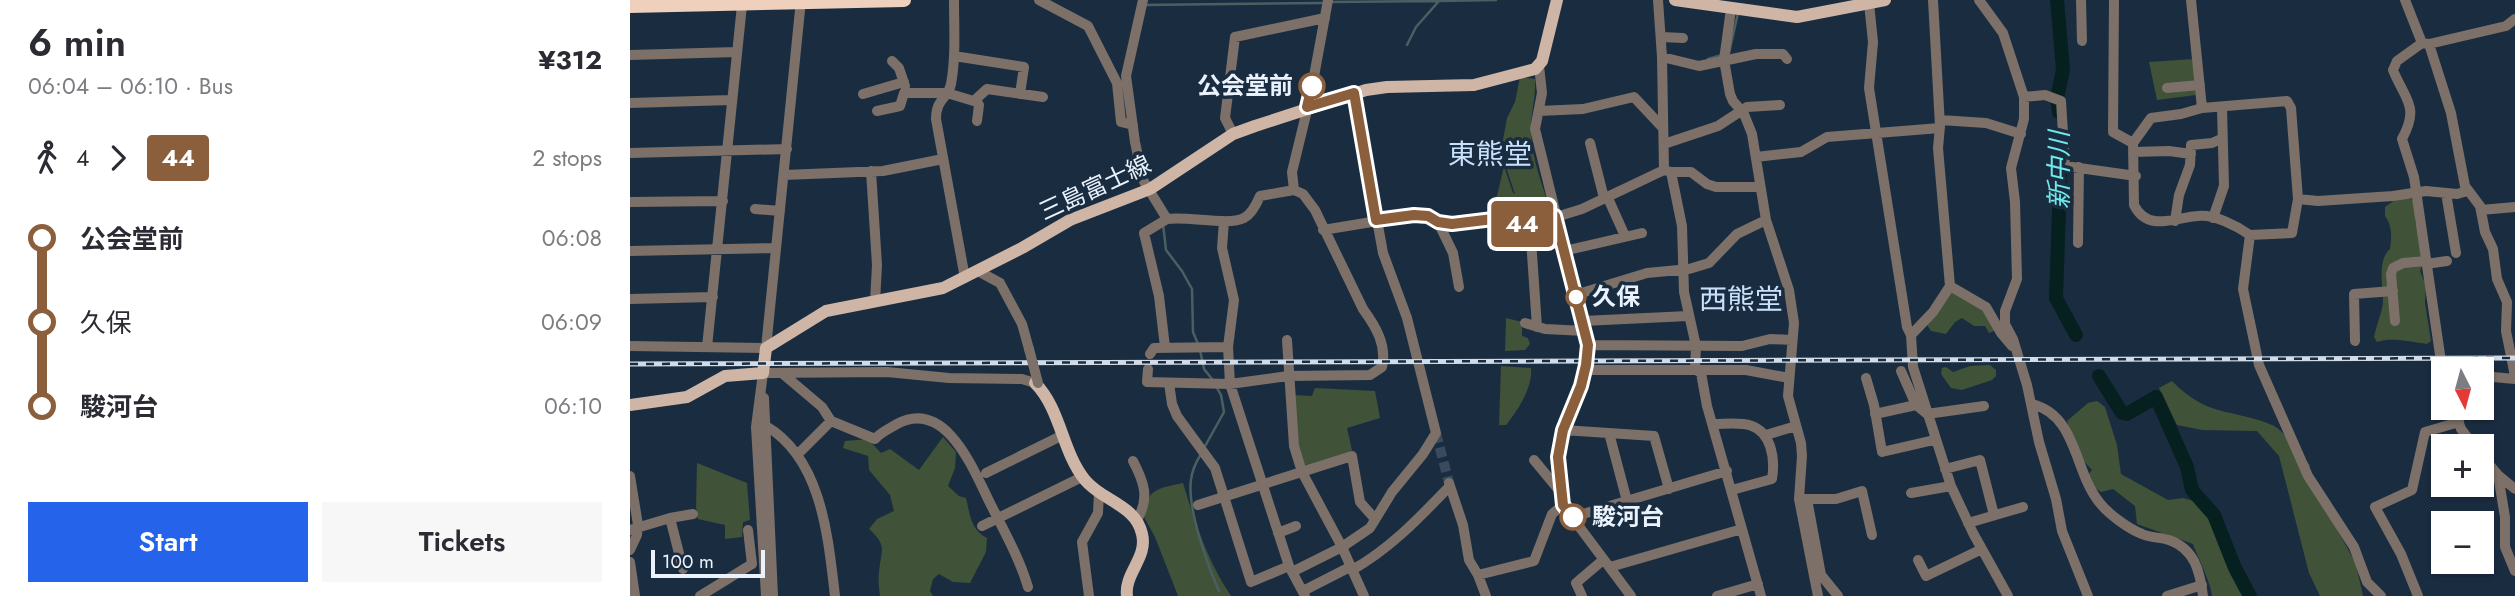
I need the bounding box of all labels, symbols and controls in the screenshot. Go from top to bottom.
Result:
text: 6 min [28,15,126,70]
text: ¥312 [538,41,602,79]
place label: 公会堂前 [1197,68,1293,103]
text: 06:04 – 06:10 · Bus [28,69,233,103]
marker: 公会堂前 [1299,73,1325,99]
water label: 新中川 [2040,128,2078,209]
district label: 東熊堂 [1448,134,1532,175]
icon: walk [28,139,66,177]
icon: forward [99,139,137,177]
text: 44 [161,140,195,175]
text: 4 [76,141,89,175]
text: 2 stops [532,141,602,175]
street label: 三島富士線 [1033,146,1157,229]
line badge: 44 [1490,201,1554,247]
text: 44 [1505,206,1539,241]
text: 公会堂前 [80,220,184,258]
text: 06:08 [542,221,602,255]
place label: 久保 [1592,279,1640,314]
district label: 西熊堂 [1699,279,1783,320]
marker: 久保 [1566,287,1586,307]
text: 久保 [80,304,132,342]
text: 06:09 [541,305,602,339]
north arrow [2431,357,2494,420]
map controls [2431,357,2494,574]
text: 駿河台 [80,388,158,426]
text: 06:10 [544,389,602,423]
button: + [2431,434,2494,497]
place label: 駿河台 [1592,499,1664,534]
button: Start [28,502,308,582]
button: Tickets [322,502,602,582]
marker: 駿河台 [1560,504,1586,530]
button: − [2431,511,2494,574]
scale bar [651,547,765,579]
text: 100 m [662,548,714,575]

